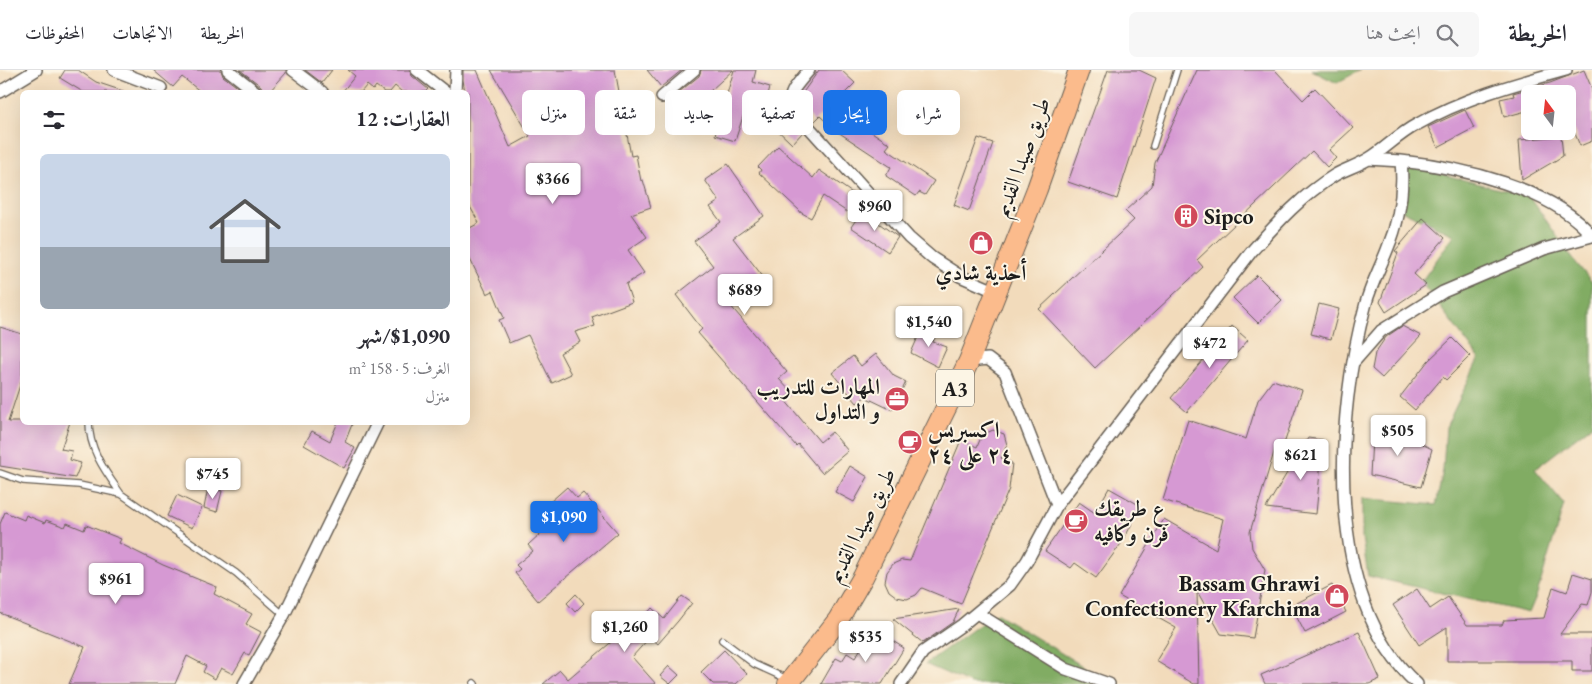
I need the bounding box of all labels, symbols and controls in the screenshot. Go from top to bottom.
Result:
search box [1129,12,1479,57]
text: الخريطة [1509,17,1567,48]
text: ابحث هنا [1366,20,1421,45]
text: المحفوظات [25,21,84,44]
text: الاتجاهات [112,21,172,44]
text: الخريطة [200,21,244,44]
icon: search [1433,21,1461,49]
north arrow [1521,85,1576,140]
map controls [1521,85,1576,140]
chip: منزل [522,90,585,135]
chip: شقة [595,90,655,135]
chip: جديد [665,90,732,135]
chip: تصفية [742,90,813,135]
chip: إيجار [823,90,887,135]
chip: شراء [897,90,960,135]
street label: طريق صيدا القديم [987,93,1062,223]
text: العقارات: 12 [356,105,450,132]
icon: filters [40,106,68,134]
pin: $366 [523,162,583,205]
text: $366 [537,168,569,189]
icon: home [200,186,290,276]
pin: $960 [845,190,905,232]
text: $960 [859,195,891,216]
place label: Sipco [1204,202,1254,231]
building icon: Sipco [1173,203,1199,229]
shop icon: أحذية شادي [968,230,994,256]
place label: أحذية شادي [936,257,1027,291]
pin: $689 [715,274,775,316]
text: $689 [729,279,761,300]
pin: $1,540 [888,306,970,348]
text: $1,540 [906,311,952,332]
text: $1,090/شهر [358,322,450,349]
pin: $472 [1180,326,1240,369]
text: $472 [1194,332,1226,353]
text: الغرف: 5 · 158 m² [349,358,450,379]
road number: A3 [936,370,974,406]
place label: المهارات للتدريب و التداول [757,372,880,426]
text: منزل [425,386,450,407]
office icon: المهارات للتدريب و التداول [884,386,910,412]
pin: $505 [1368,414,1428,457]
place label: اكسبريس ٢٤ على ٢٤ [928,415,1013,472]
text: $505 [1382,420,1414,441]
cafe icon: اكسبريس ٢٤ على ٢٤ [897,429,923,455]
pin: $621 [1271,438,1331,481]
text: $621 [1285,444,1317,465]
pin: $745 [183,458,243,500]
text: $745 [197,463,229,484]
street label: طريق صيدا القديم [820,463,907,590]
place label: ع طريقك فرن وكافيه [1094,494,1169,548]
pin: $1,090 [523,500,605,543]
text: $1,090 [541,506,587,527]
cafe icon: ع طريقك فرن وكافيه [1063,508,1089,534]
pin: $961 [86,562,146,605]
text: $961 [100,568,132,589]
place label: Bassam Ghrawi Confectionery Kfarchima [1085,569,1321,623]
shop icon: Bassam Ghrawi Confectionery Kfarchima [1324,583,1350,609]
pin: $1,260 [584,610,666,653]
text: $1,260 [602,616,648,637]
pin: $535 [836,620,896,663]
text: $535 [850,626,882,647]

